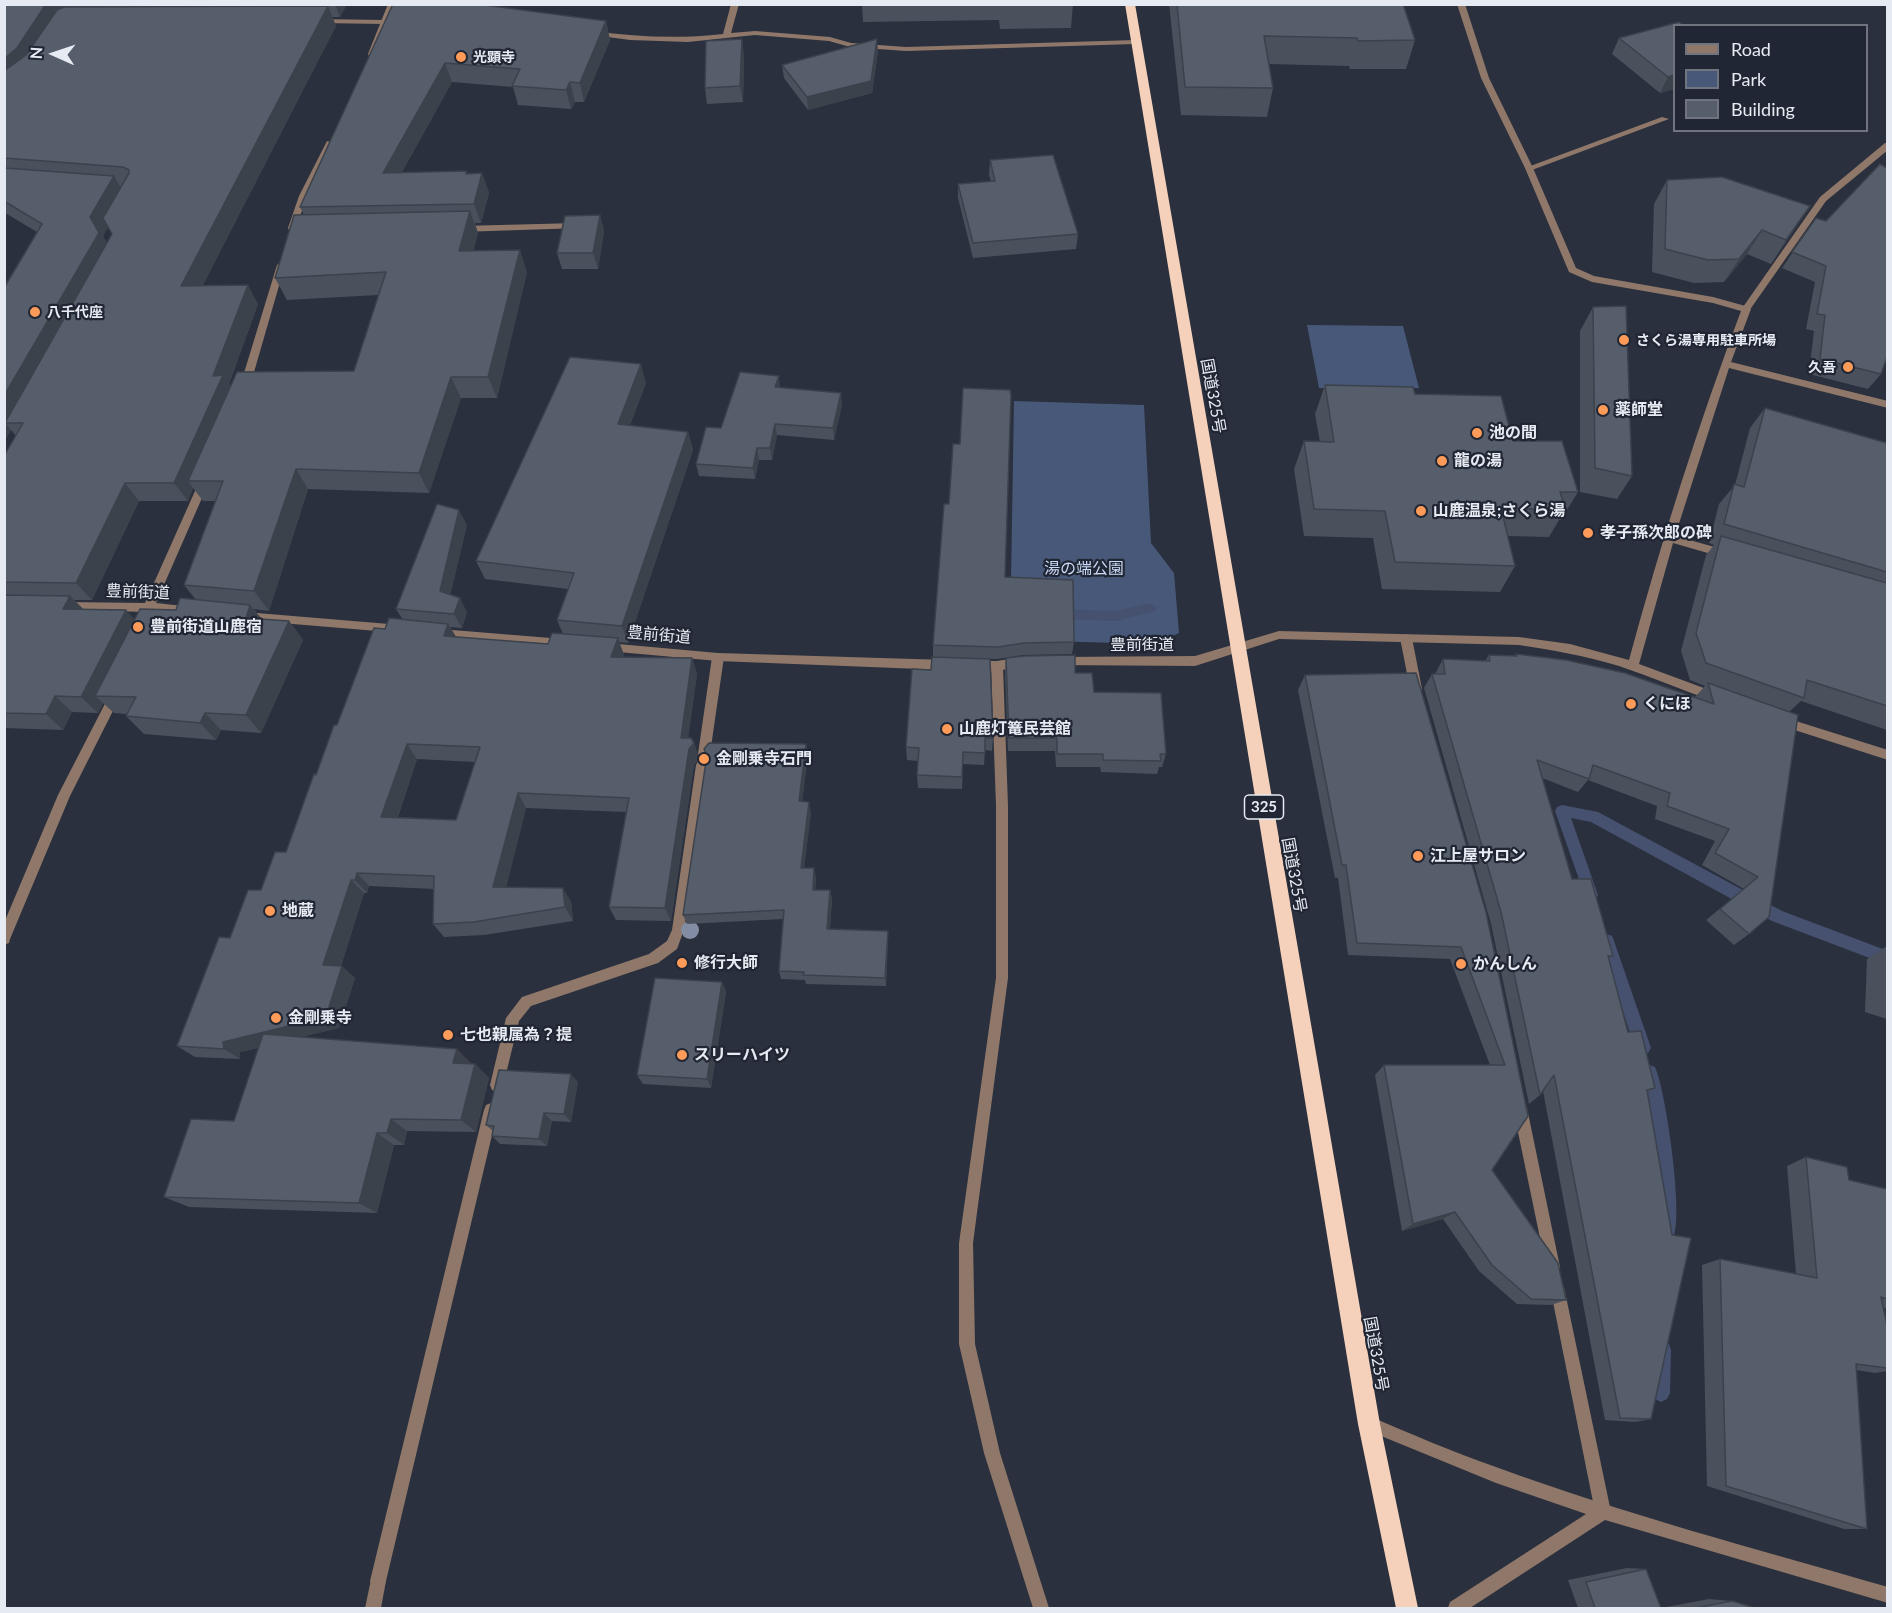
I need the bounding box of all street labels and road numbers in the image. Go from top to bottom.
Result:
street label: 国道325号 [1197,357,1229,435]
street label: 豊前街道 [106,581,170,603]
street label: 豊前街道 [626,623,692,647]
street label: 豊前街道 [1110,635,1174,655]
road number: 325 [1244,795,1284,819]
street label: 国道325号 [1278,836,1310,914]
street label: 国道325号 [1360,1315,1392,1393]

